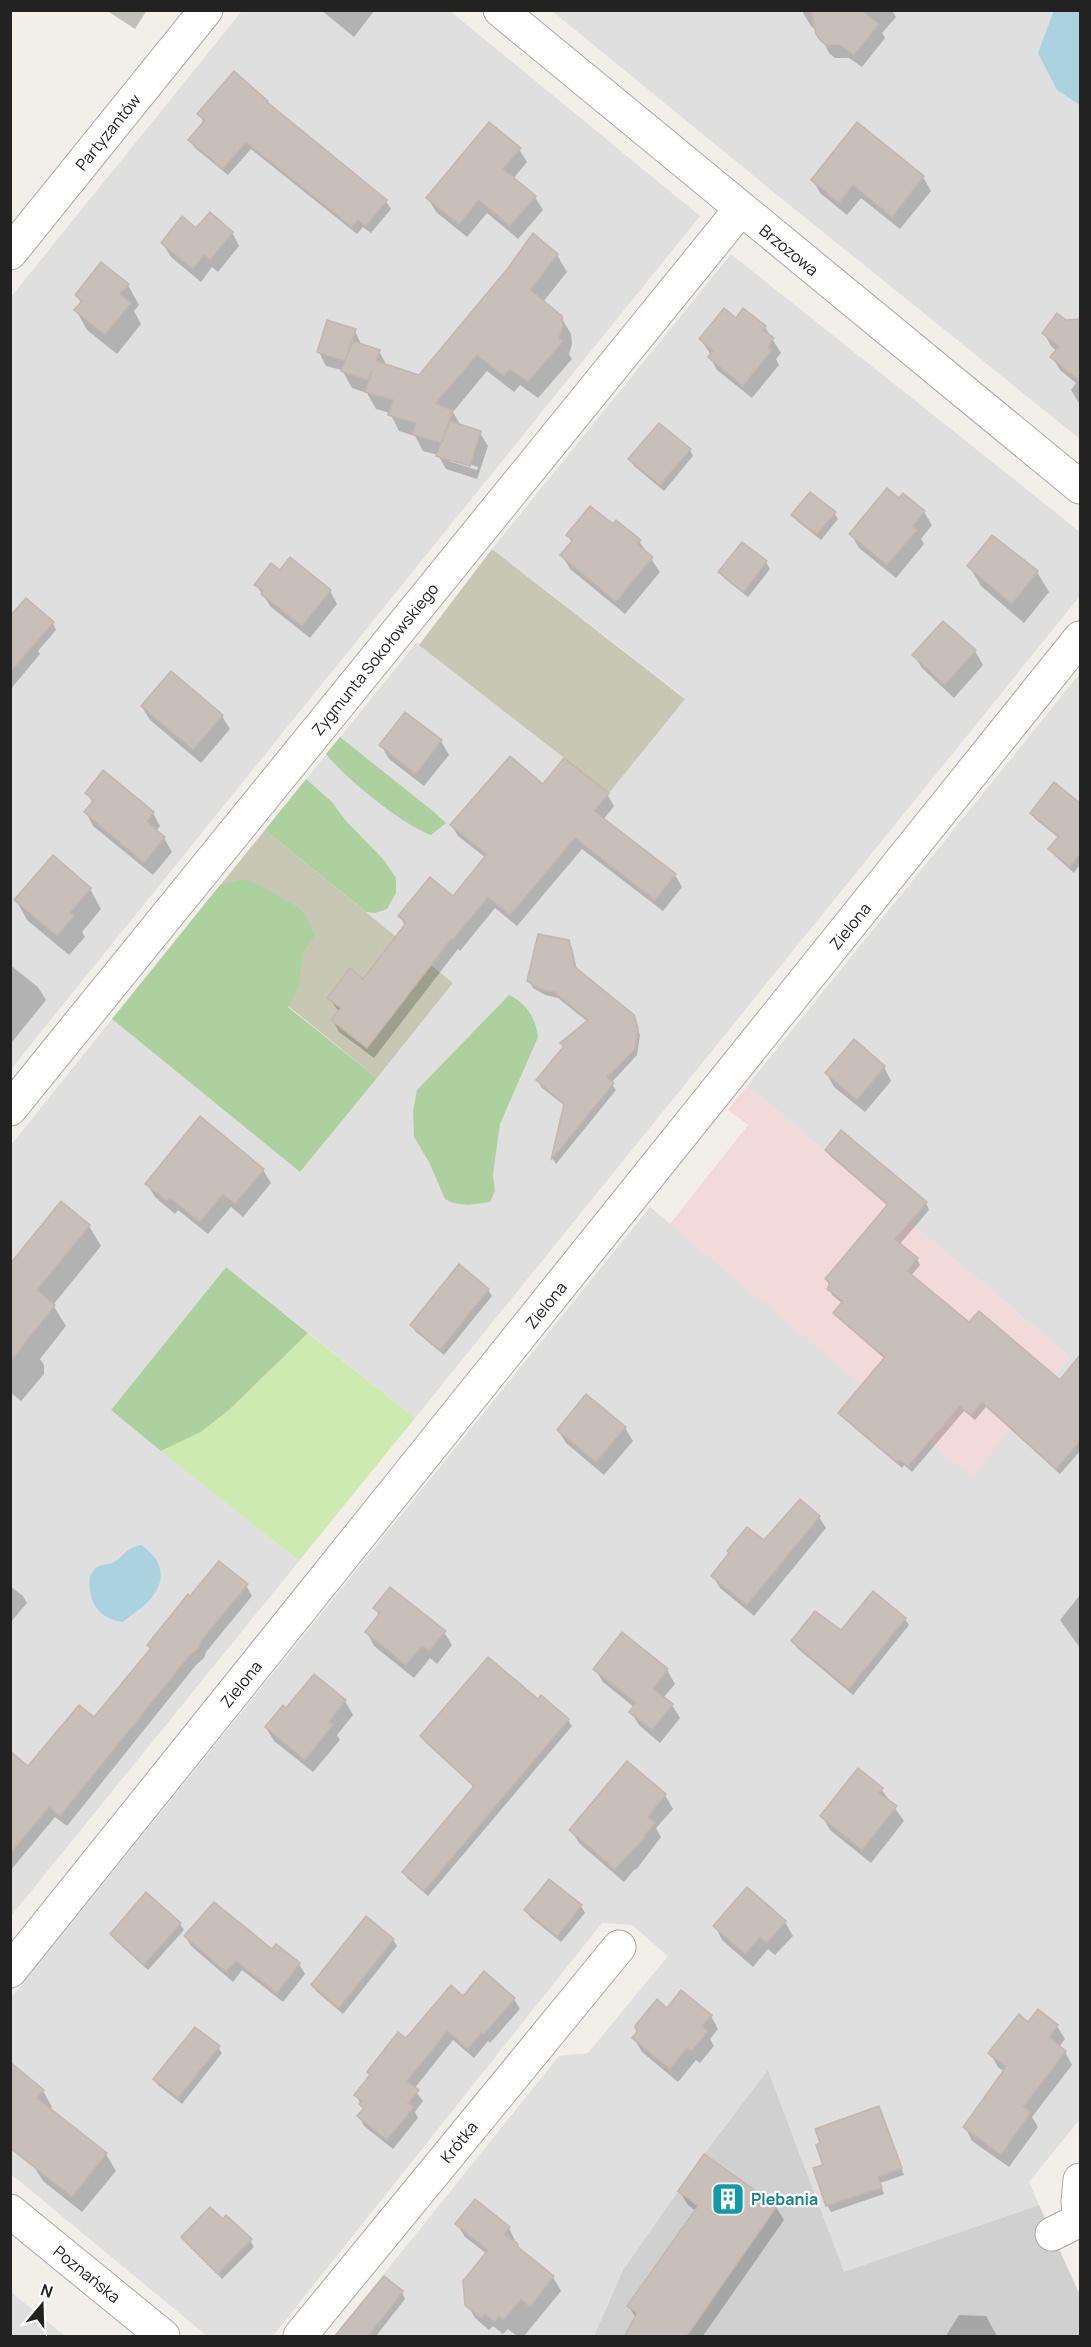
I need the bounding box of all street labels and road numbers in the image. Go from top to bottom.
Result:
street label: Partyzantów [70,89,146,175]
street label: Brzozowa [755,219,823,281]
street label: Zygmunta Sokołowskiego [307,578,443,740]
street label: Zielona [824,898,876,954]
street label: Zielona [520,1277,572,1333]
street label: Zielona [215,1656,267,1712]
street label: Krótka [435,2116,483,2168]
street label: Poznańska [49,2240,125,2308]

